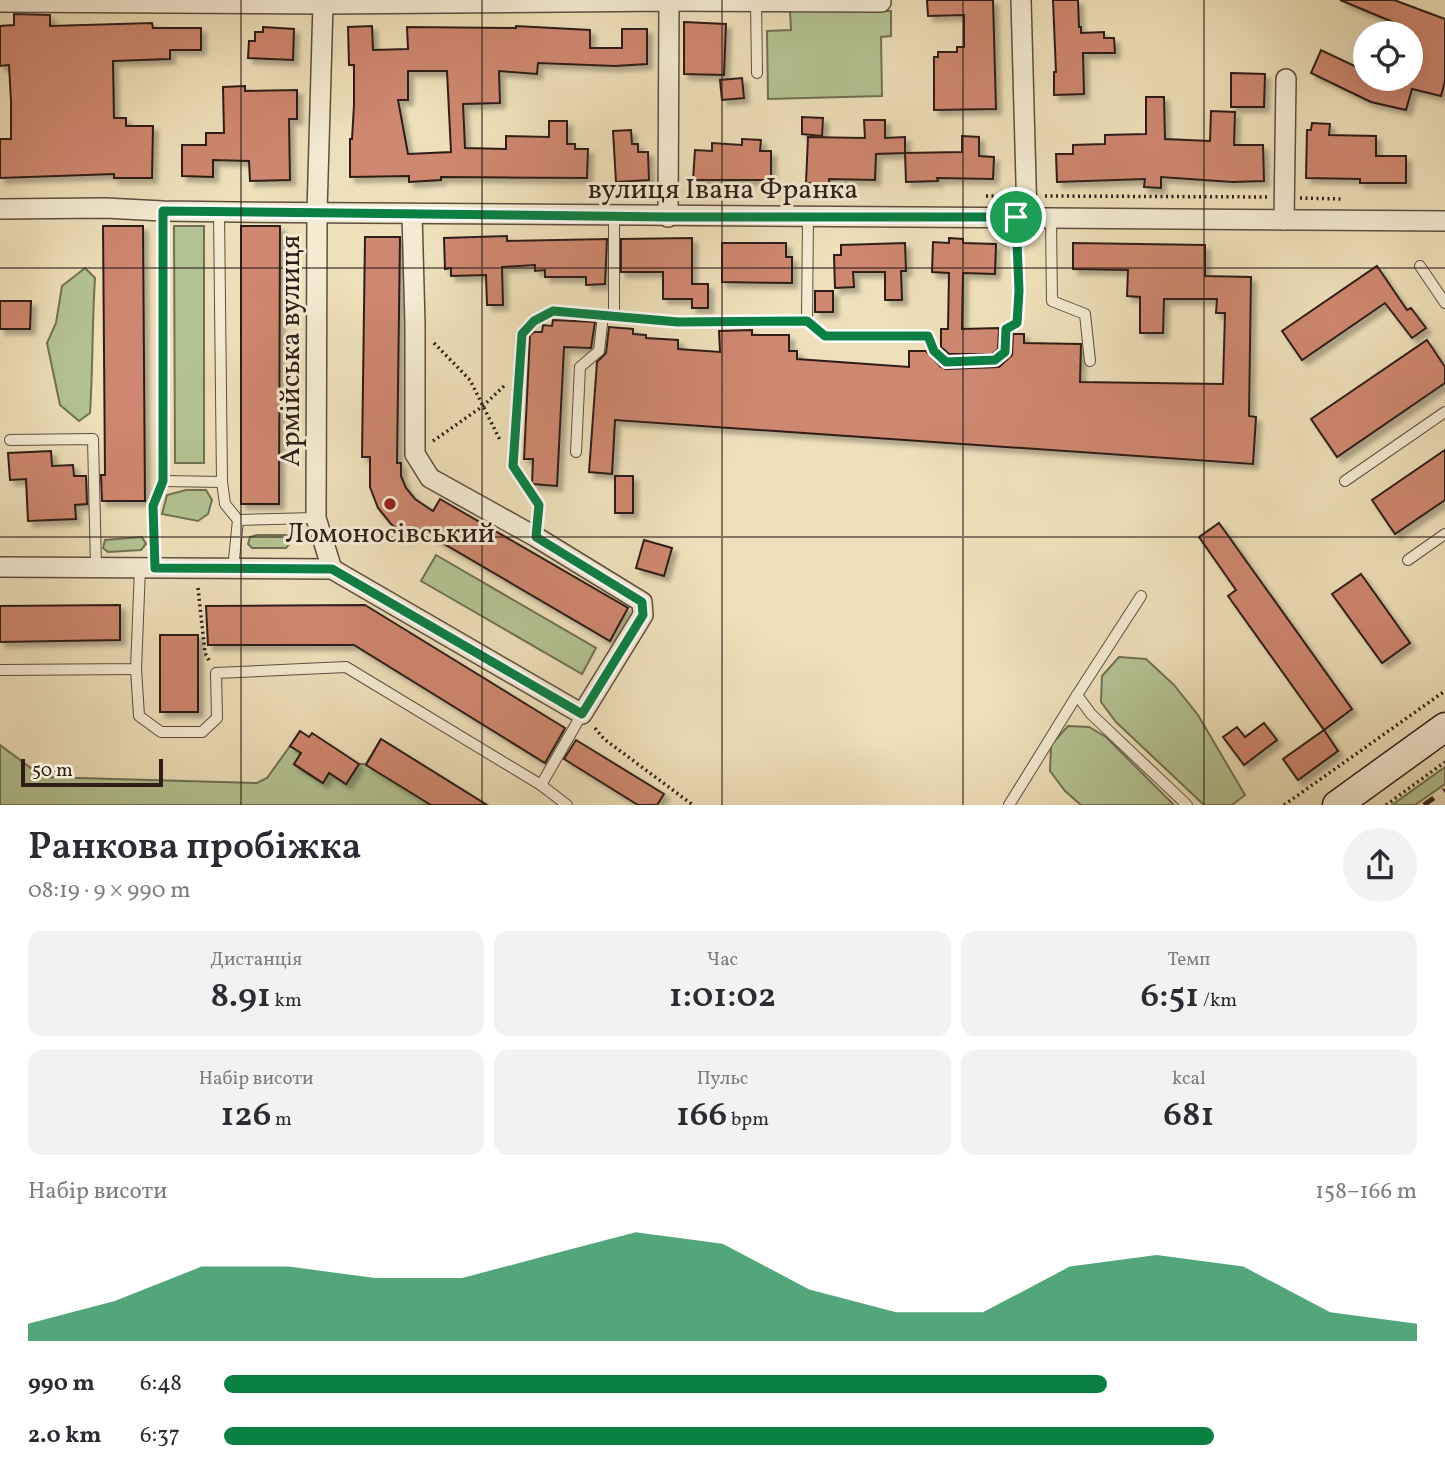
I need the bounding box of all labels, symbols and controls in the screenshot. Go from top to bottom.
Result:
map controls [1353,21,1423,91]
button: locate [1353,21,1423,91]
street label: вулиця Івана Франка [588,171,858,210]
pin [986,187,1046,247]
icon: arrive [997,198,1035,236]
street label: Армійська вулиця [272,235,311,467]
marker: Ломоносівський [382,496,398,512]
place label: Ломоносівський [285,515,495,554]
scale bar [21,756,163,788]
text: 50 m [32,758,73,784]
text: Ранкова пробіжка [28,822,362,875]
button: share [1343,828,1417,902]
text: 08:19 · 9 × 990 m [28,875,191,907]
text: Дистанція [210,947,302,973]
text: Час [707,947,738,973]
text: Темп [1167,947,1210,973]
text: 8.91 [211,973,271,1021]
text: 1:01:02 [669,973,776,1021]
text: 6:51 [1141,973,1199,1021]
text: km [271,988,302,1014]
text: /km [1199,988,1237,1014]
text: Набір висоти [199,1066,314,1092]
text: Пульс [697,1066,748,1092]
text: kcal [1172,1066,1206,1092]
text: 126 [220,1092,271,1140]
text: 166 [676,1092,727,1140]
text: 681 [1163,1092,1214,1140]
text: m [271,1107,292,1133]
text: bpm [727,1107,769,1133]
text: Набір висоти [28,1176,167,1208]
text: 158–166 m [1315,1176,1417,1208]
text: 990 m [28,1368,95,1400]
text: 6:48 [140,1368,182,1400]
text: 2.0 km [28,1420,101,1452]
text: 6:37 [140,1420,180,1452]

